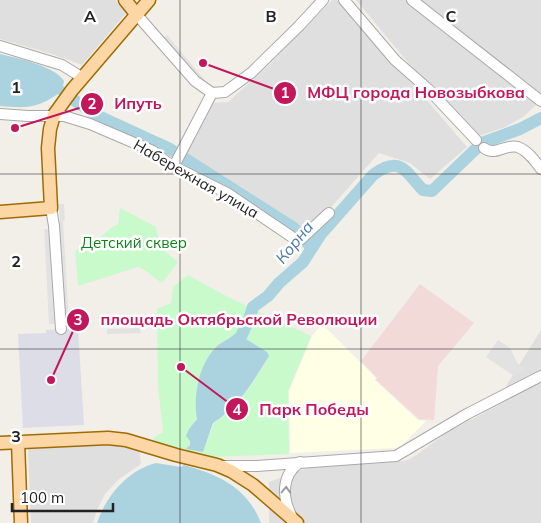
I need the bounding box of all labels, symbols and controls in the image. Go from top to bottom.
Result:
text: A [84,6,96,26]
text: B [265,6,277,26]
text: C [446,6,457,26]
text: 1 [11,77,21,97]
callout: МФЦ города Новозыбкова [273,77,535,108]
text: МФЦ города Новозыбкова [307,82,525,102]
text: 1 [280,83,290,102]
callout: Ипуть [79,88,172,119]
text: Ипуть [114,93,162,113]
text: 2 [87,94,97,113]
street label: Набережная улица [130,135,262,222]
water label: Корна [271,217,317,267]
park label: Детский сквер [81,233,187,252]
text: 2 [11,251,21,271]
callout: площадь Октябрьской Революции [65,304,387,335]
text: площадь Октябрьской Революции [101,309,377,329]
text: 3 [73,310,83,329]
callout: Парк Победы [224,394,379,425]
text: Парк Победы [259,399,369,419]
text: 4 [232,400,242,419]
text: 3 [11,426,21,446]
scale bar [12,480,114,512]
one-way arrow [280,486,291,494]
text: 100 m [20,488,64,507]

